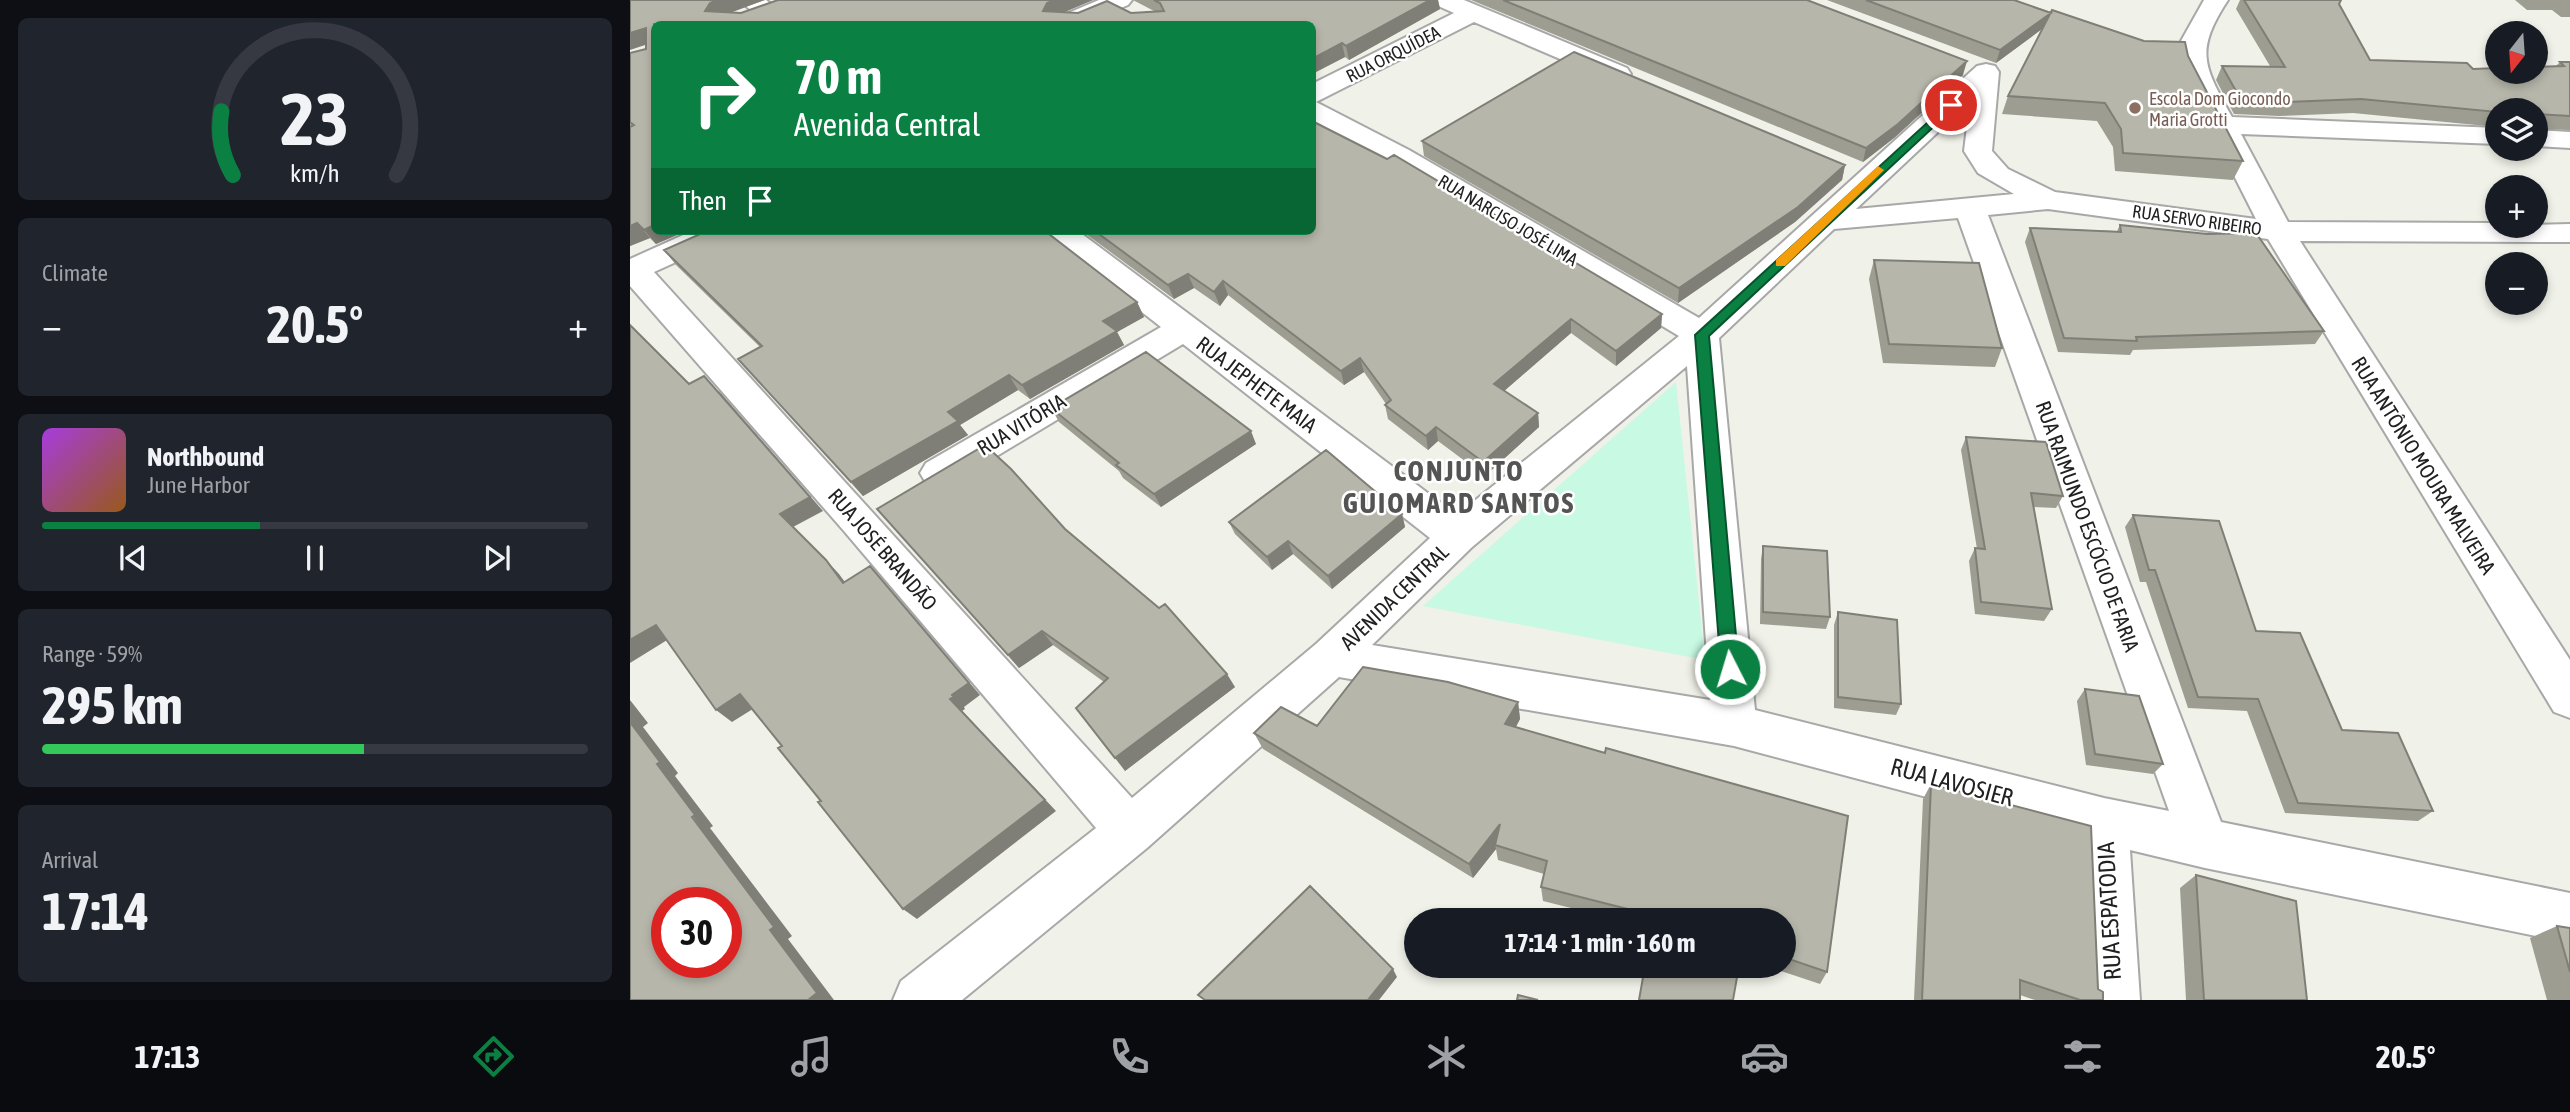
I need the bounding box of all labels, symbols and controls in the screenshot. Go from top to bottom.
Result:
street label: RUA ORQUÍDEA [1343,21,1444,87]
north arrow [2485,21,2548,84]
map controls [2485,21,2548,315]
text: 70 m [794,48,882,104]
icon: right [679,49,770,140]
pin [1921,75,1981,135]
text: 23 [281,77,349,160]
icon: arrive [1932,86,1970,124]
place label: Escola Dom Giocondo Maria Grotti [2149,88,2291,130]
button: layers [2485,98,2548,161]
marker: Escola Dom Giocondo Maria Grotti [2127,100,2143,116]
text: Avenida Central [794,106,980,143]
text: km/h [290,159,340,187]
street label: RUA NARCISO JOSÉ LIMA [1435,170,1582,270]
button: + [2485,175,2548,238]
icon: arrive [741,182,779,220]
text: Then [679,186,727,216]
street label: RUA SERVO RIBEIRO [2131,201,2263,239]
button: − [2485,252,2548,315]
text: Climate [42,260,108,286]
text: 20.5° [267,294,363,354]
text: − [42,303,62,346]
text: + [568,303,588,346]
street label: RUA JEPHETE MAIA [1192,331,1322,437]
street label: RUA ANTÔNIO MOURA MALVEIRA [2347,352,2501,579]
street label: RUA VITÓRIA [972,388,1070,460]
street label: RUA RAIMUNDO ESCÓCIO DE FARIA [2031,397,2145,655]
text: Northbound [147,442,264,472]
district label: CONJUNTO GUIOMARD SANTOS [1343,455,1575,519]
text: June Harbor [147,472,250,498]
street label: RUA JOSÉ BRANDÃO [824,483,942,615]
icon: previous [114,539,152,577]
icon: pause [296,539,334,577]
icon: next [478,539,516,577]
street label: AVENIDA CENTRAL [1335,539,1453,655]
position arrow [1693,632,1767,706]
text: Range · 59% [42,641,142,667]
text: 295 km [42,675,183,735]
street label: RUA LAVOSIER [1888,753,2016,811]
street label: RUA ESPATODIA [2092,841,2126,981]
text: Arrival [42,847,98,873]
text: 17:14 [42,881,149,941]
speed limit sign: 30 [651,887,742,978]
text: 17:14 · 1 min · 160 m [1505,928,1695,958]
icon: directions [469,1032,518,1081]
icon: music [787,1032,836,1081]
icon: phone [1105,1032,1154,1081]
icon: climate [1422,1032,1471,1081]
icon: car [1740,1032,1789,1081]
icon: filters [2058,1032,2107,1081]
text: 17:13 [134,1038,200,1075]
text: 20.5° [2376,1038,2435,1075]

